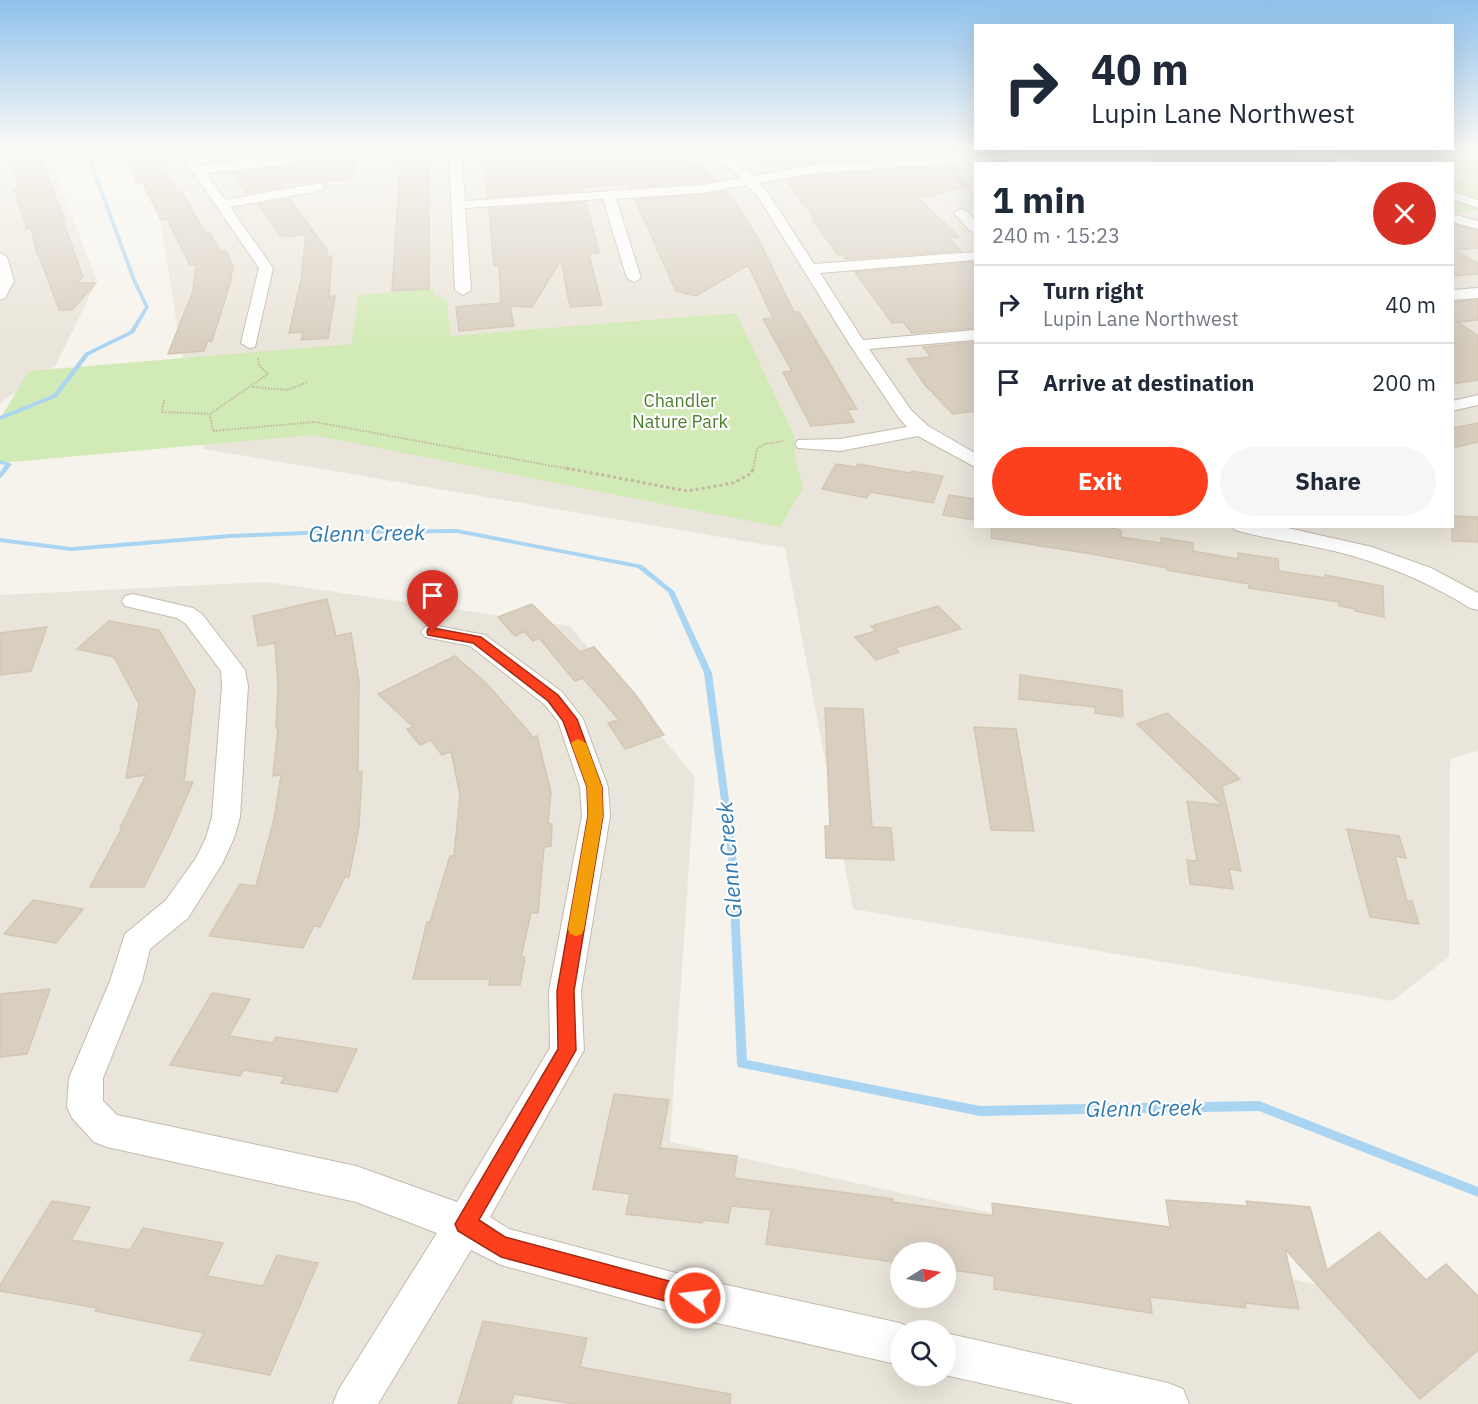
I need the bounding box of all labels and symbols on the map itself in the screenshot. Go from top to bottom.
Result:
park label: Chandler Nature Park [632,389,728,433]
water label: Glenn Creek [308,517,426,548]
pin [407,570,458,632]
water label: Glenn Creek [709,800,748,919]
water label: Glenn Creek [1085,1092,1203,1123]
north arrow [890,1242,956,1308]
position arrow [663,1266,727,1330]

